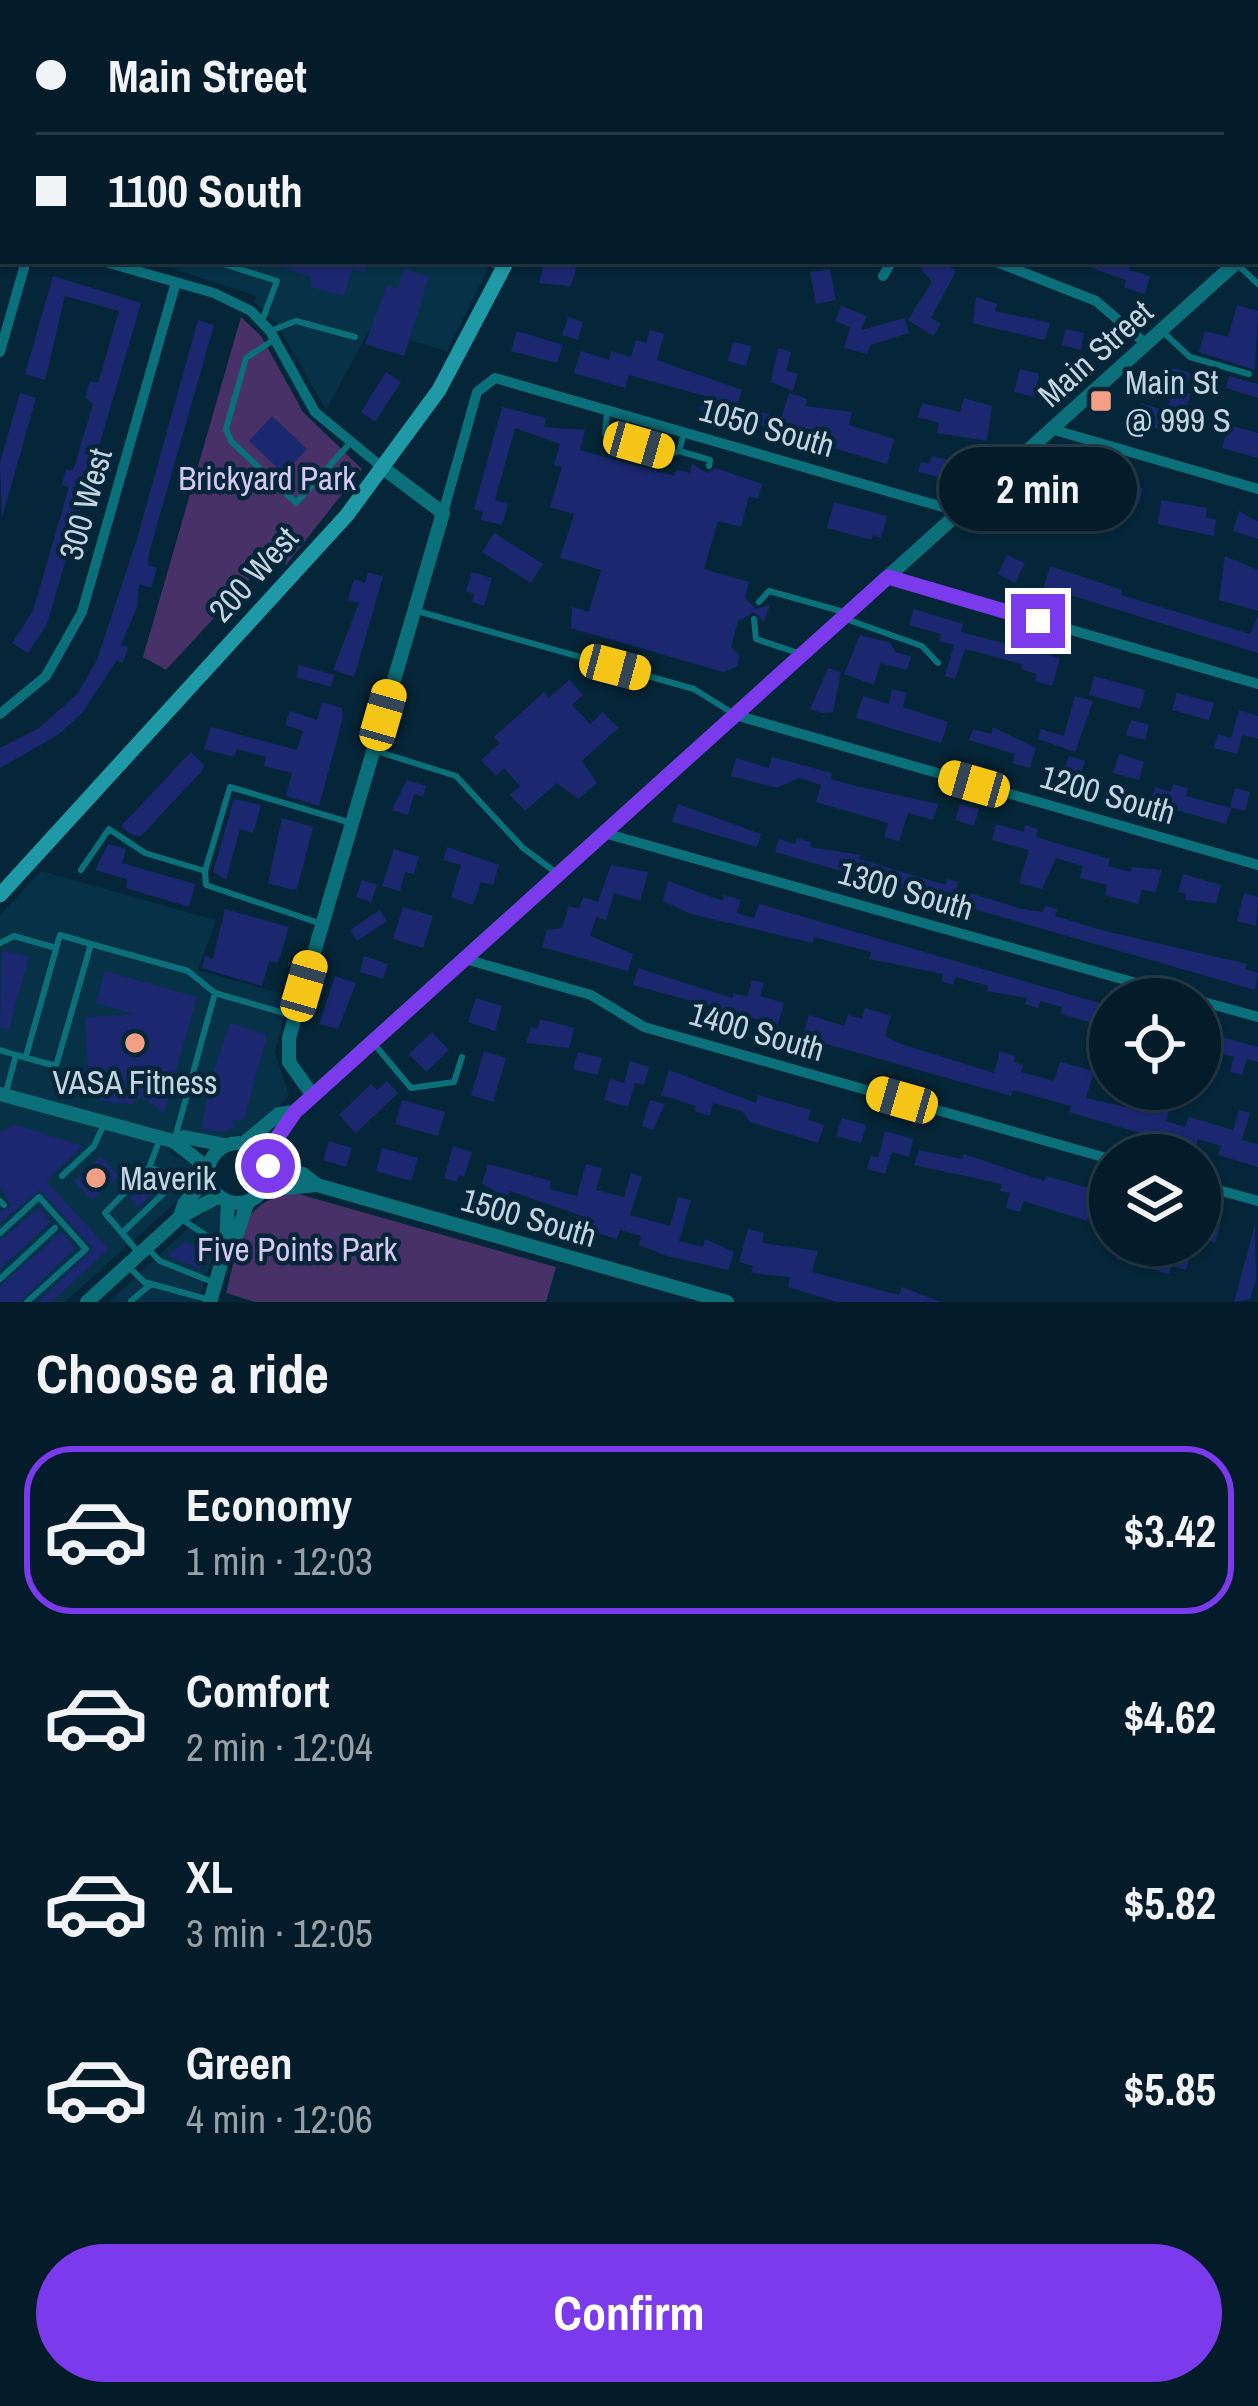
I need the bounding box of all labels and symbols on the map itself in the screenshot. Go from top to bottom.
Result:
street label: Main Street [1028,290,1162,416]
place label: Main St @ 999 S [1125,360,1231,442]
street label: 1050 South [694,387,840,467]
marker: Main St @ 999 S [1088,388,1114,414]
car [599,418,679,472]
street label: 300 West [48,443,122,565]
callout: 2 min [939,447,1137,531]
park label: Brickyard Park [178,456,356,500]
street label: 200 West [199,517,307,631]
route end [1011,594,1065,648]
car [576,640,654,694]
car [356,675,410,755]
street label: 1200 South [1035,754,1181,834]
car [934,757,1014,811]
street label: 1300 South [833,850,979,930]
car [277,946,331,1026]
street label: 1400 South [684,991,830,1071]
marker: VASA Fitness [122,1030,148,1056]
place label: VASA Fitness [53,1060,218,1104]
car [862,1073,942,1127]
route start [241,1139,295,1193]
place label: Maverik [120,1156,217,1200]
marker: Maverik [83,1165,109,1191]
street label: 1500 South [456,1177,602,1257]
park label: Five Points Park [197,1227,397,1271]

